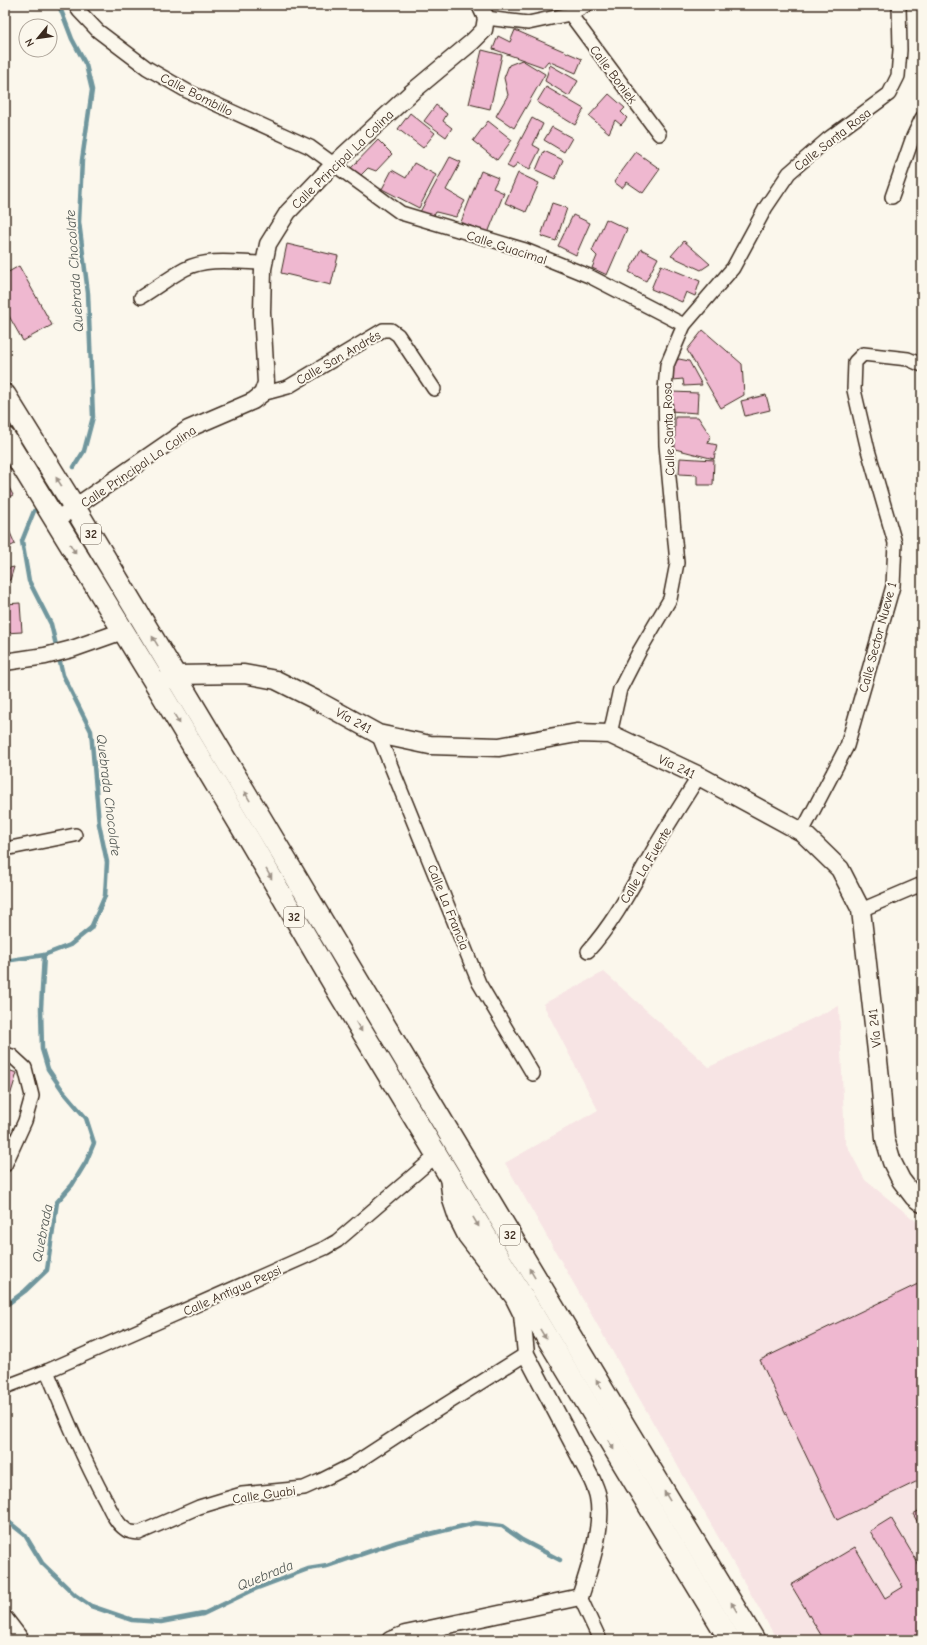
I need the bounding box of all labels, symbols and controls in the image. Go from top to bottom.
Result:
north arrow [18,18,58,58]
text: N [22,36,37,49]
street label: Calle Boniek [587,42,641,107]
street label: Calle Bombillo [158,70,236,119]
street label: Calle Santa Rosa [791,105,874,174]
street label: Calle Principal La Colina [288,107,396,212]
water label: Quebrada Chocolate [62,209,87,333]
street label: Calle Guacimal [465,227,549,267]
street label: Calle San Andrés [293,327,383,388]
street label: Calle Santa Rosa [659,382,678,476]
street label: Calle Principal La Colina [78,422,199,511]
one-way arrow [55,476,62,488]
road number: 32 [81,524,101,544]
one-way arrow [70,543,77,555]
street label: Calle Sector Nueve 1 [856,580,899,694]
one-way arrow [151,635,158,647]
street label: Vía 241 [333,704,375,736]
one-way arrow [173,714,180,725]
water label: Quebrada Chocolate [93,733,124,857]
street label: Vía 241 [656,751,698,782]
one-way arrow [244,790,251,802]
street label: Calle La Fuente [617,824,674,906]
street label: Calle La Francia [425,862,472,952]
one-way arrow [266,868,273,880]
road number: 32 [284,907,304,927]
street label: Vía 241 [865,1008,884,1048]
one-way arrow [355,1022,363,1032]
water label: Quebrada [29,1203,56,1264]
one-way arrow [473,1216,480,1228]
road number: 32 [500,1225,520,1245]
street label: Calle Antigua Pepsi [181,1262,284,1319]
one-way arrow [529,1267,536,1279]
one-way arrow [540,1328,547,1340]
one-way arrow [596,1378,603,1390]
one-way arrow [607,1440,615,1450]
street label: Calle Guabi [231,1483,297,1506]
one-way arrow [663,1490,670,1502]
water label: Quebrada [235,1557,296,1594]
one-way arrow [730,1602,738,1612]

